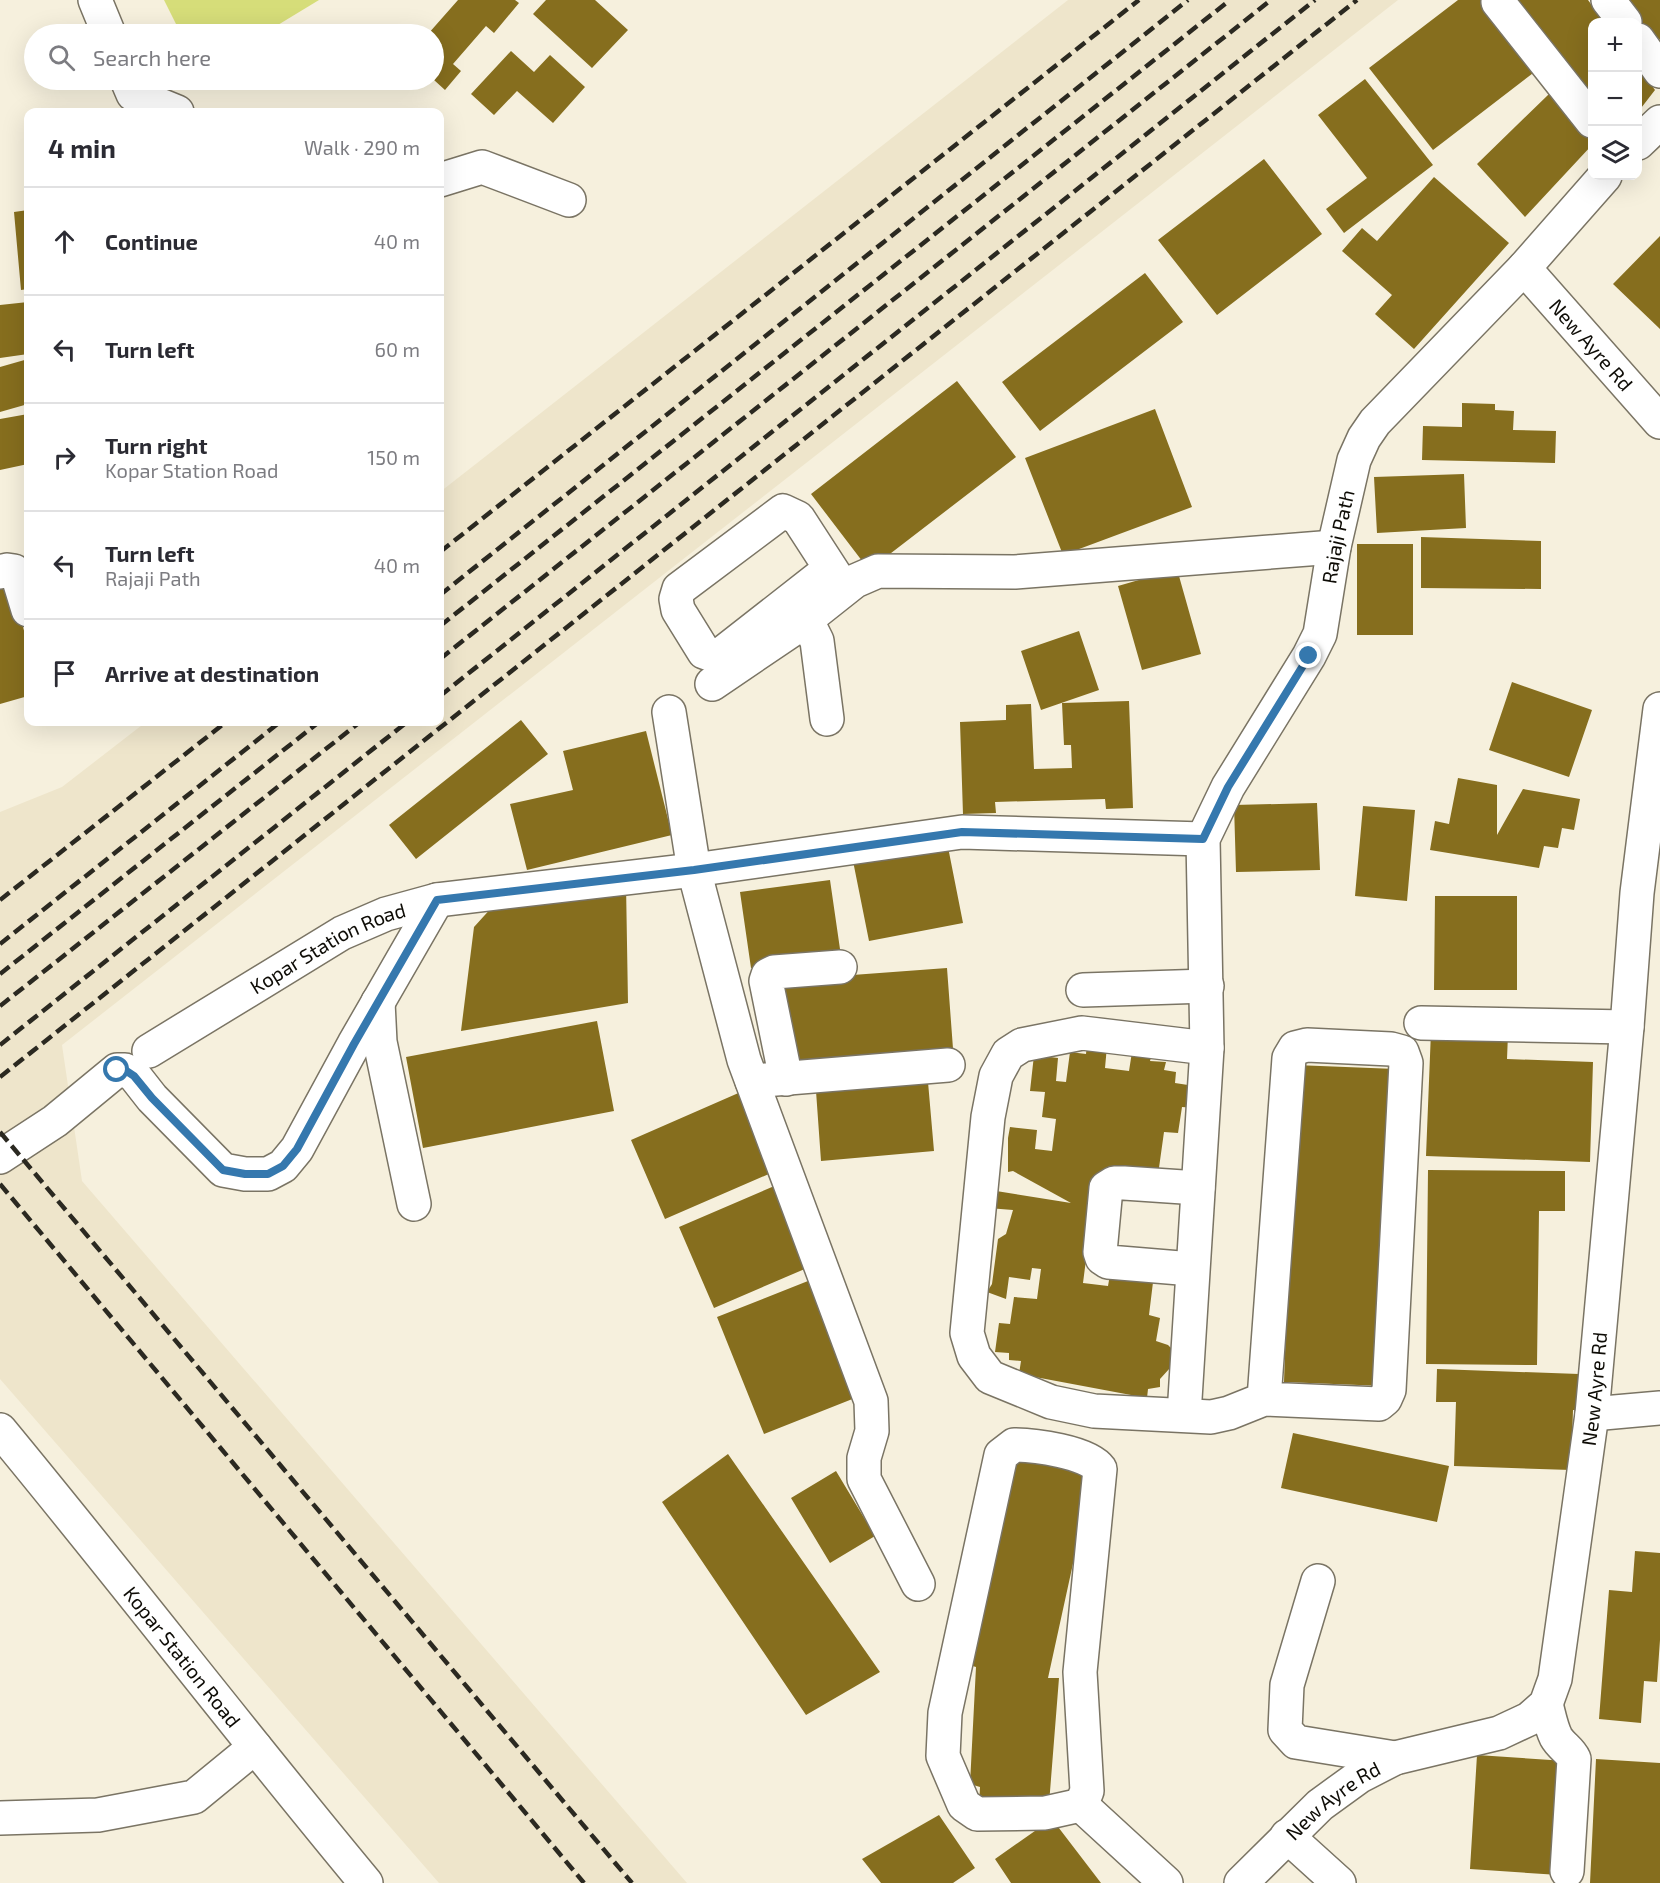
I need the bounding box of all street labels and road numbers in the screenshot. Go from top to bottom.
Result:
street label: New Ayre Rd [1545,294,1638,395]
street label: Rajaji Path [1316,487,1359,586]
street label: Kopar Station Road [245,897,408,999]
street label: New Ayre Rd [1576,1331,1611,1447]
street label: Kopar Station Road [119,1581,246,1732]
street label: New Ayre Rd [1280,1756,1384,1845]

